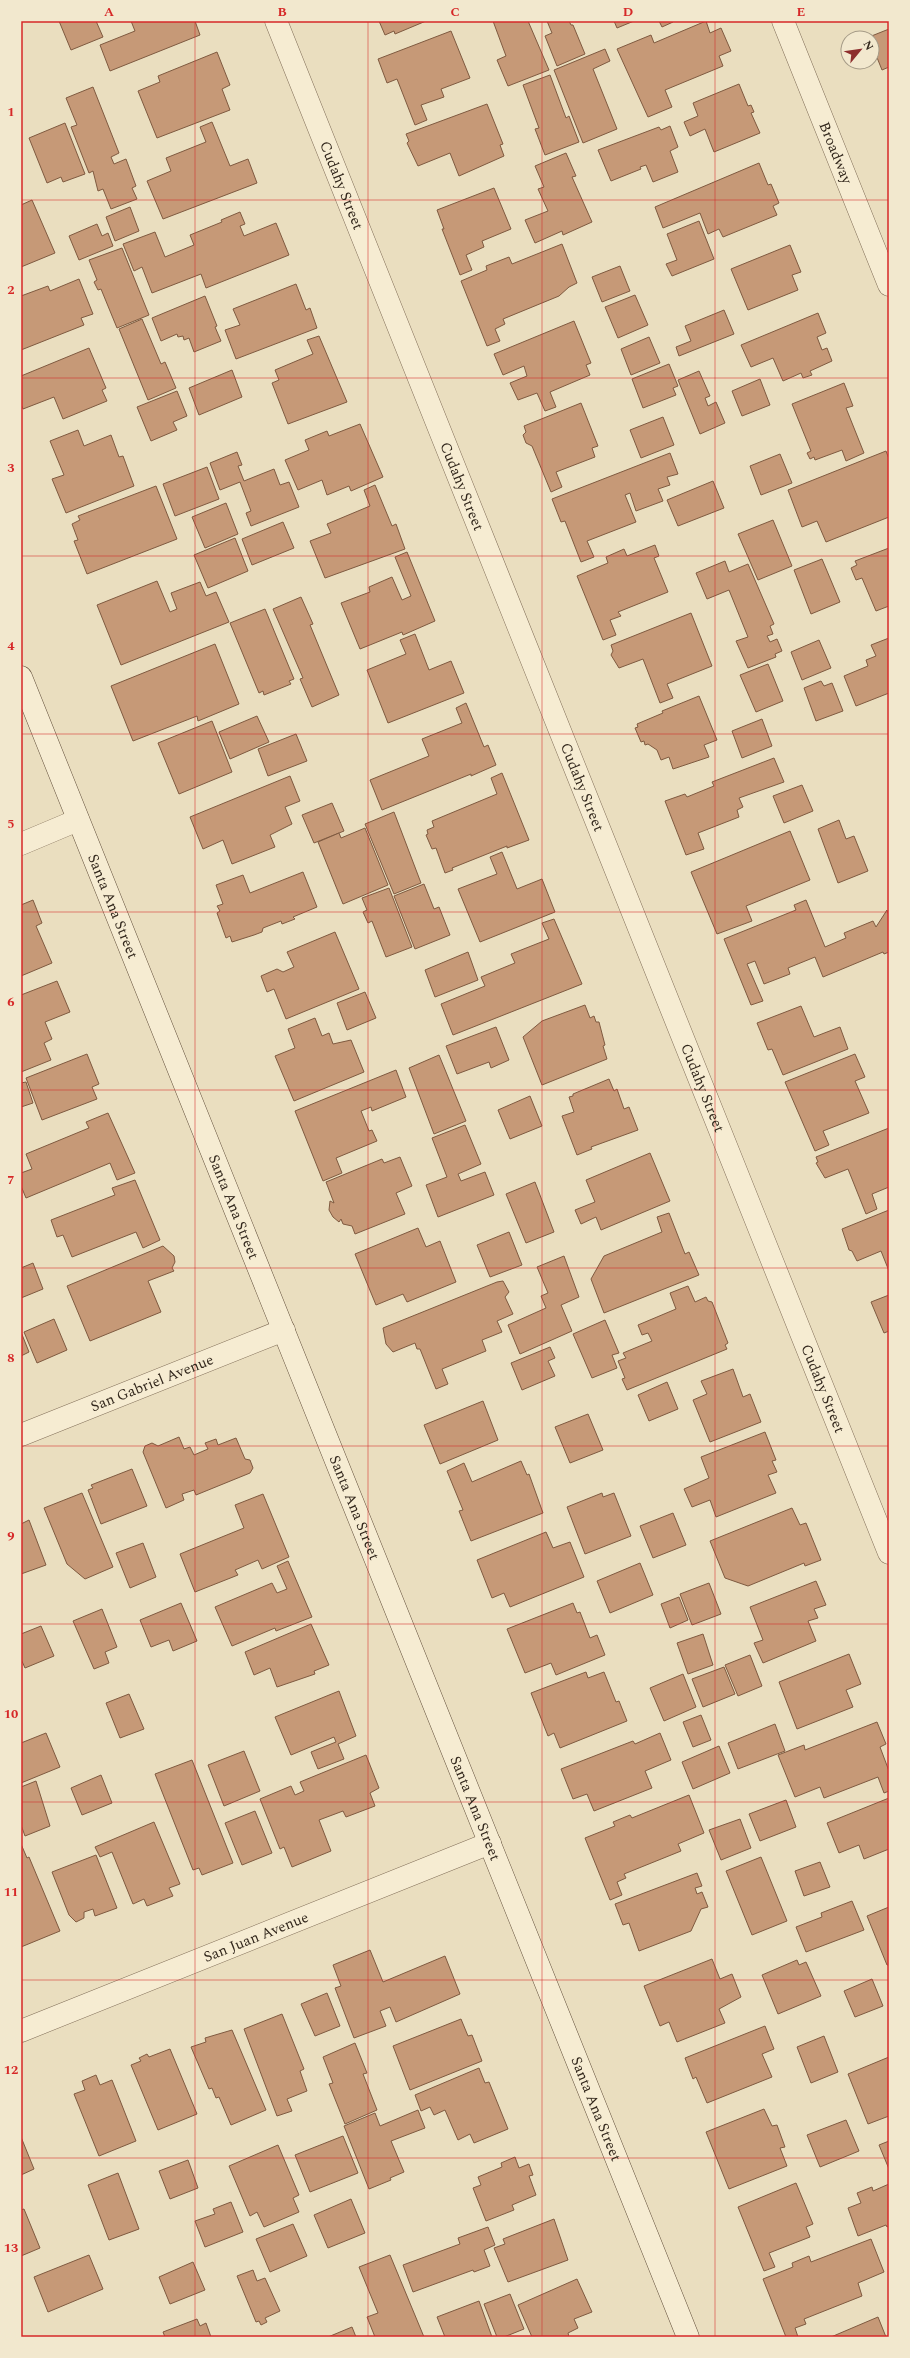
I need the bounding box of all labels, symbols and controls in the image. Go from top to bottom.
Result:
text: A [104,2,114,22]
text: B [277,2,287,22]
text: C [450,2,460,22]
text: D [623,2,633,22]
text: E [797,2,806,22]
north arrow [840,30,880,70]
text: N [859,37,878,53]
text: 1 [7,102,15,122]
street label: Broadway [813,118,859,188]
street label: Cudahy Street [314,137,370,233]
text: 2 [7,280,15,300]
street label: Cudahy Street [434,438,490,534]
text: 3 [7,458,15,478]
text: 4 [7,636,15,656]
street label: Cudahy Street [554,739,611,835]
text: 5 [7,814,15,834]
street label: Santa Ana Street [82,850,144,962]
text: 6 [7,992,15,1012]
street label: Cudahy Street [675,1040,731,1136]
street label: Santa Ana Street [202,1151,265,1263]
text: 7 [7,1170,15,1190]
street label: Cudahy Street [795,1341,851,1436]
text: 8 [7,1348,15,1368]
street label: San Gabriel Avenue [87,1348,217,1418]
street label: Santa Ana Street [323,1452,386,1563]
text: 9 [7,1526,15,1546]
text: 10 [4,1704,18,1724]
street label: Santa Ana Street [444,1752,507,1864]
text: 11 [4,1882,18,1902]
street label: San Juan Avenue [200,1905,312,1968]
street label: Santa Ana Street [565,2053,628,2165]
text: 12 [4,2060,18,2080]
text: 13 [4,2238,18,2258]

